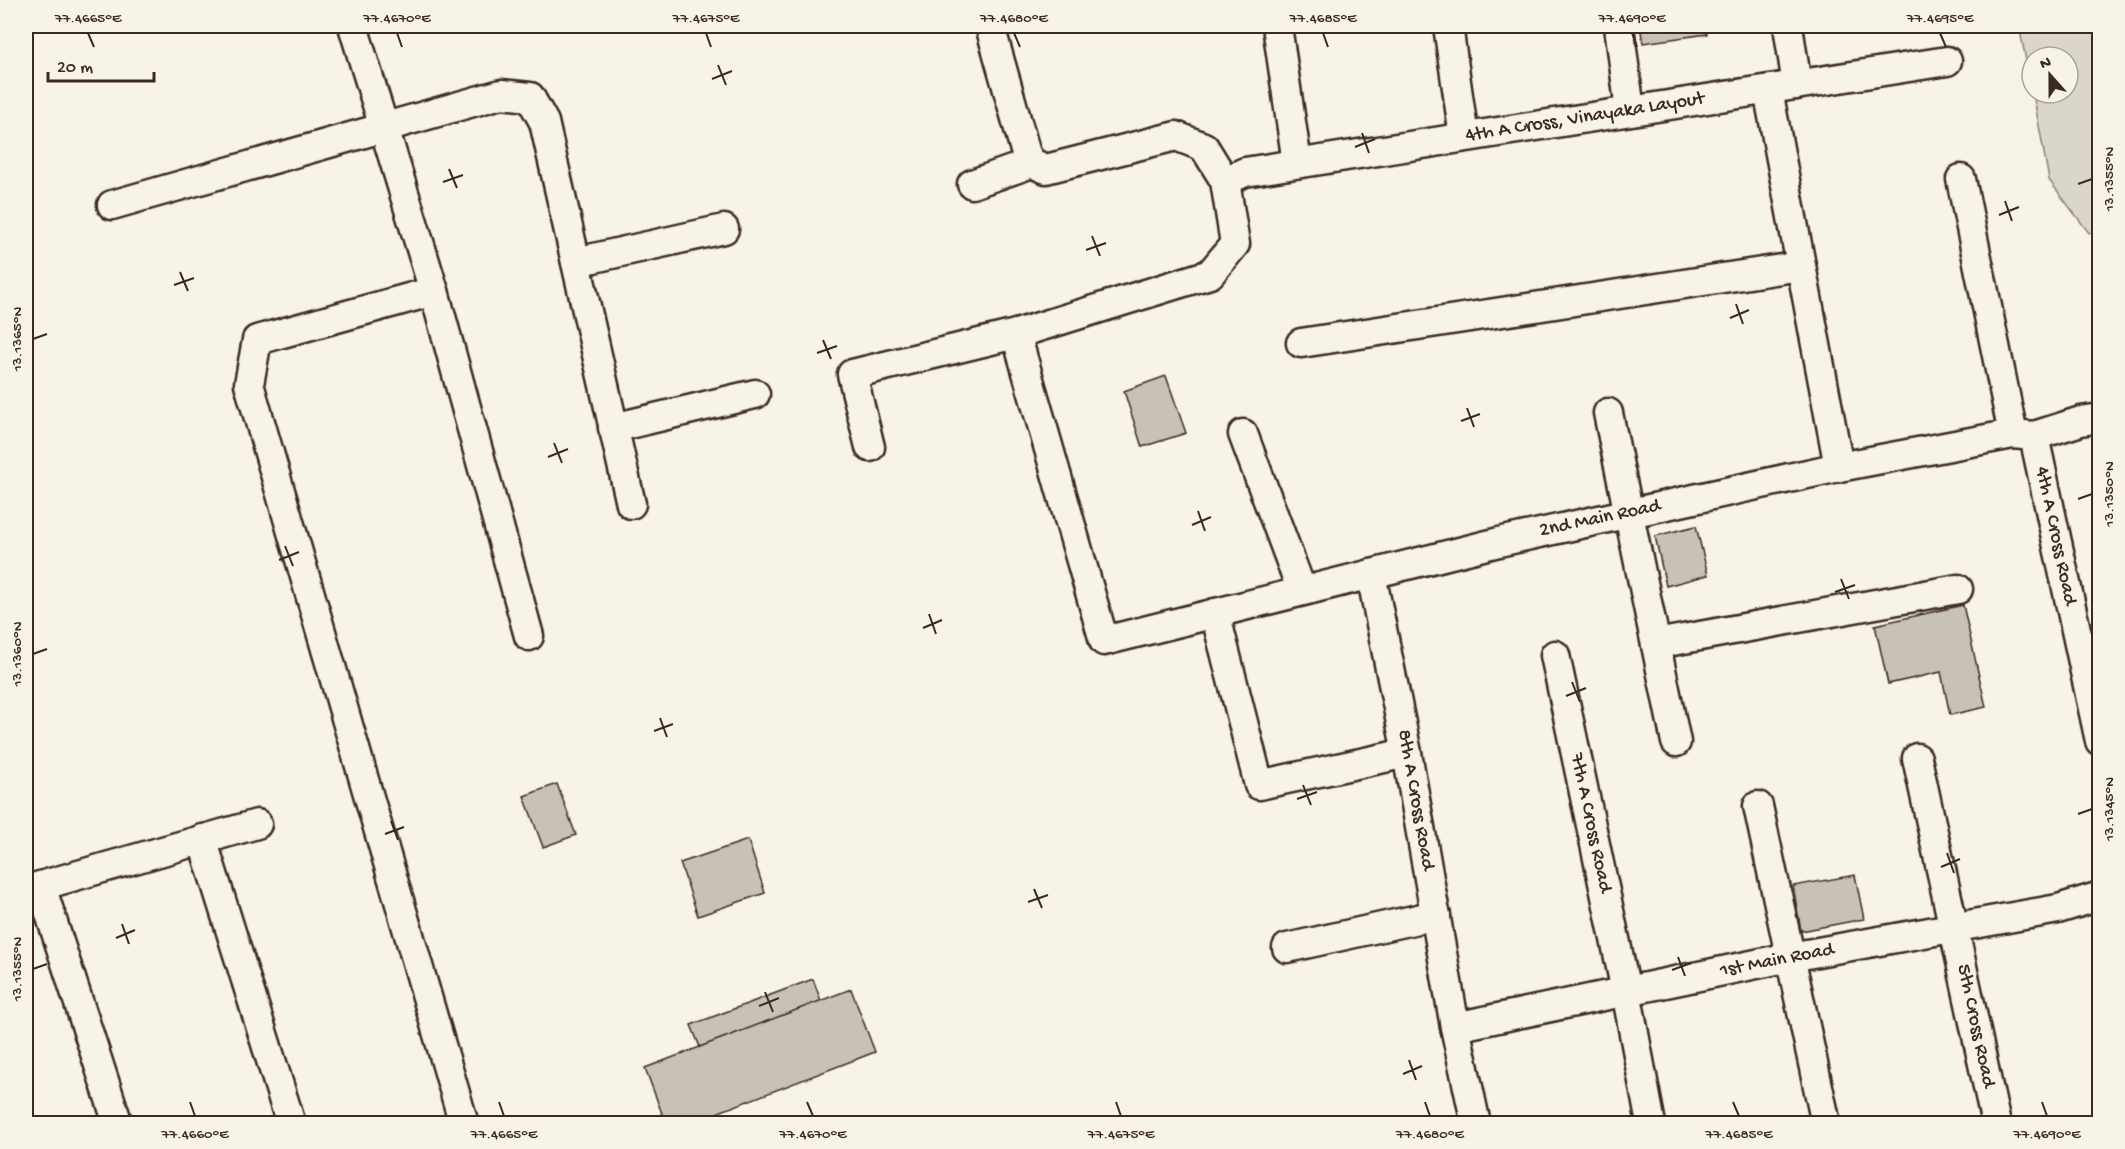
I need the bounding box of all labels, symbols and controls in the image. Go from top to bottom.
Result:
text: 77.4665°E [54,10,122,28]
text: 77.4670°E [362,10,431,28]
text: 77.4675°E [672,10,740,28]
text: 77.4680°E [979,10,1049,28]
text: 77.4685°E [1288,10,1357,28]
text: 77.4690°E [1597,10,1666,28]
text: 77.4695°E [1906,10,1974,28]
scale bar [48,45,154,83]
north arrow [2020,45,2080,105]
text: N [2038,53,2055,75]
text: 20 m [57,58,93,79]
street label: 4th A Cross, Vinayaka Layout [1464,87,1708,148]
text: 13.1355°N [2101,146,2119,212]
text: 13.1365°N [9,307,27,372]
text: 13.1350°N [2101,461,2119,528]
street label: 4th A Cross Road [2029,465,2081,610]
street label: 2nd Main Road [1537,494,1665,543]
text: 13.1360°N [9,621,27,688]
street label: 8th A Cross Road [1391,728,1439,874]
street label: 7th A Cross Road [1564,750,1616,897]
text: 13.1345°N [2101,777,2119,842]
text: 13.1355°N [9,936,27,1002]
street label: 1st Main Road [1717,938,1838,984]
street label: 5th Cross Road [1951,962,2000,1092]
text: 77.4660°E [160,1126,229,1144]
text: 77.4665°E [470,1126,538,1144]
text: 77.4670°E [778,1126,847,1144]
text: 77.4675°E [1087,1126,1155,1144]
text: 77.4680°E [1395,1126,1465,1144]
text: 77.4685°E [1704,1126,1773,1144]
text: 77.4690°E [2012,1126,2081,1144]

